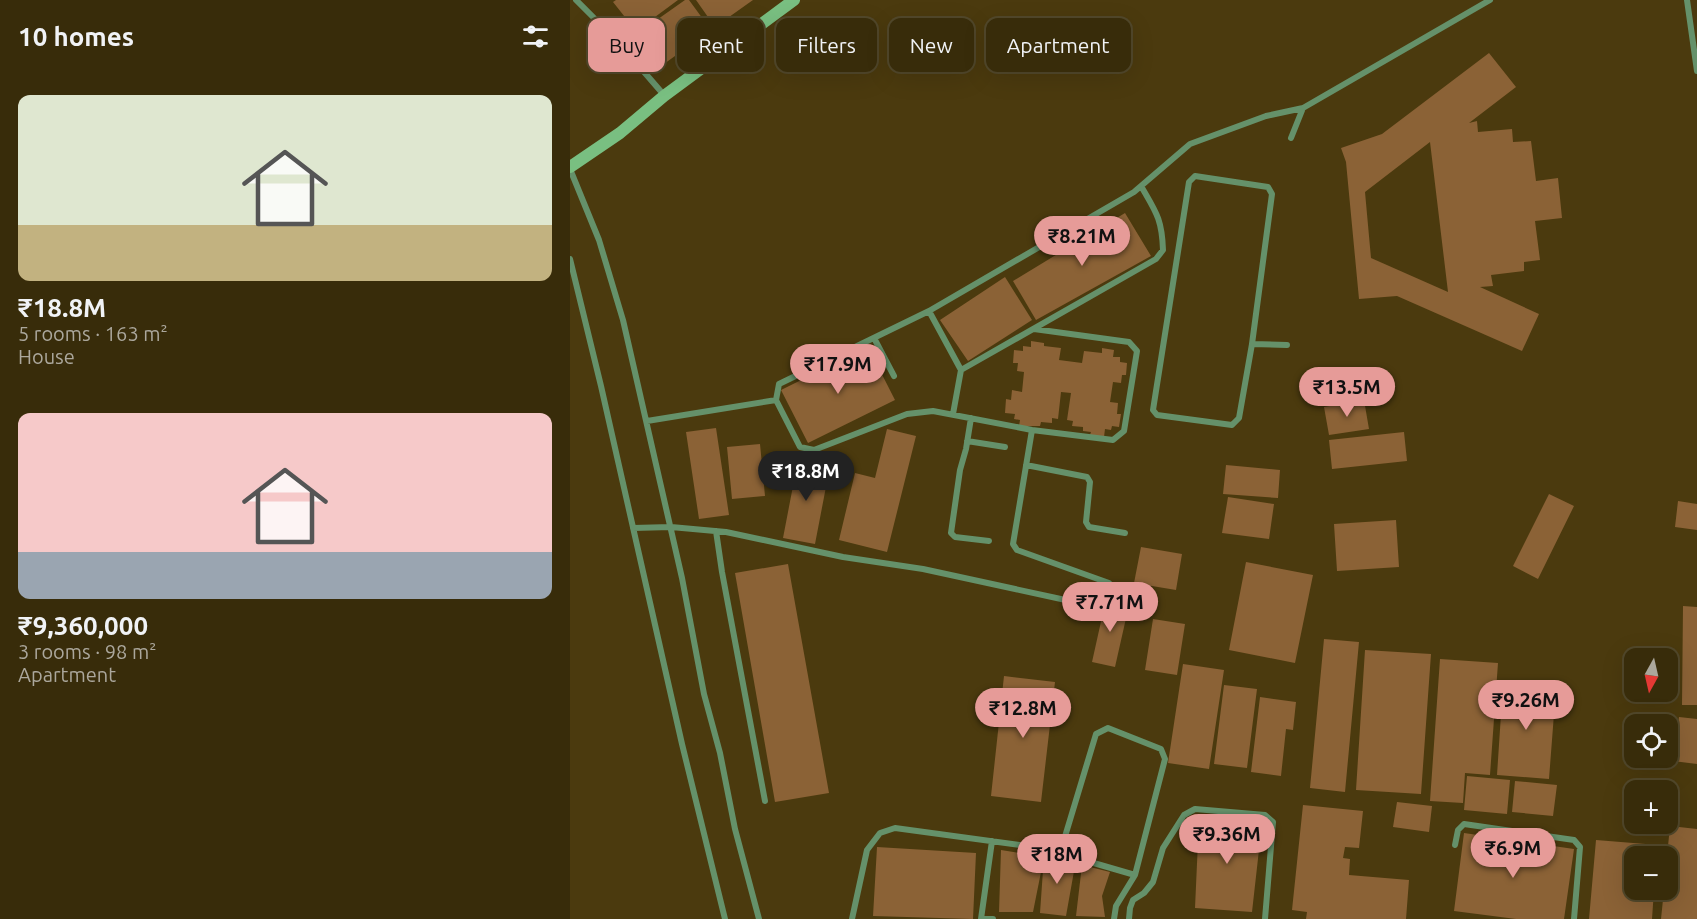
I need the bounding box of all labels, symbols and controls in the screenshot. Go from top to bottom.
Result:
chip: Buy [588,18,665,72]
chip: Rent [677,18,764,72]
chip: Filters [776,18,877,72]
chip: New [889,18,974,72]
chip: Apartment [986,18,1131,72]
icon: filters [519,20,552,53]
text: 10 homes [18,22,134,51]
icon: home [231,134,339,242]
pin: ₹8.21M [1033,216,1131,267]
text: ₹8.21M [1048,224,1116,247]
text: ₹18.8M [18,293,106,322]
text: 5 rooms · 163 m² [18,322,168,345]
pin: ₹17.9M [789,344,887,395]
text: House [18,345,75,368]
text: ₹17.9M [804,352,872,375]
pin: ₹13.5M [1298,367,1396,418]
text: ₹13.5M [1313,375,1381,398]
pin: ₹18.8M [757,451,855,502]
icon: home [231,452,339,560]
text: ₹18.8M [772,459,840,482]
pin: ₹7.71M [1061,582,1159,633]
text: ₹7.71M [1076,590,1144,613]
text: ₹9,360,000 [18,611,148,640]
text: 3 rooms · 98 m² [18,640,156,663]
north arrow [1624,648,1678,702]
map controls [1624,648,1678,900]
text: Apartment [18,663,116,686]
pin: ₹9.26M [1477,680,1575,731]
pin: ₹12.8M [974,688,1072,739]
text: ₹9.26M [1492,688,1560,711]
text: ₹12.8M [989,696,1057,719]
button: locate [1624,714,1678,768]
button: + [1624,780,1678,834]
pin: ₹9.36M [1178,814,1276,865]
text: ₹9.36M [1193,822,1261,845]
pin: ₹6.9M [1471,828,1555,879]
pin: ₹18M [1021,834,1093,885]
text: ₹6.9M [1485,836,1541,859]
text: ₹18M [1031,842,1083,865]
button: − [1624,846,1678,900]

